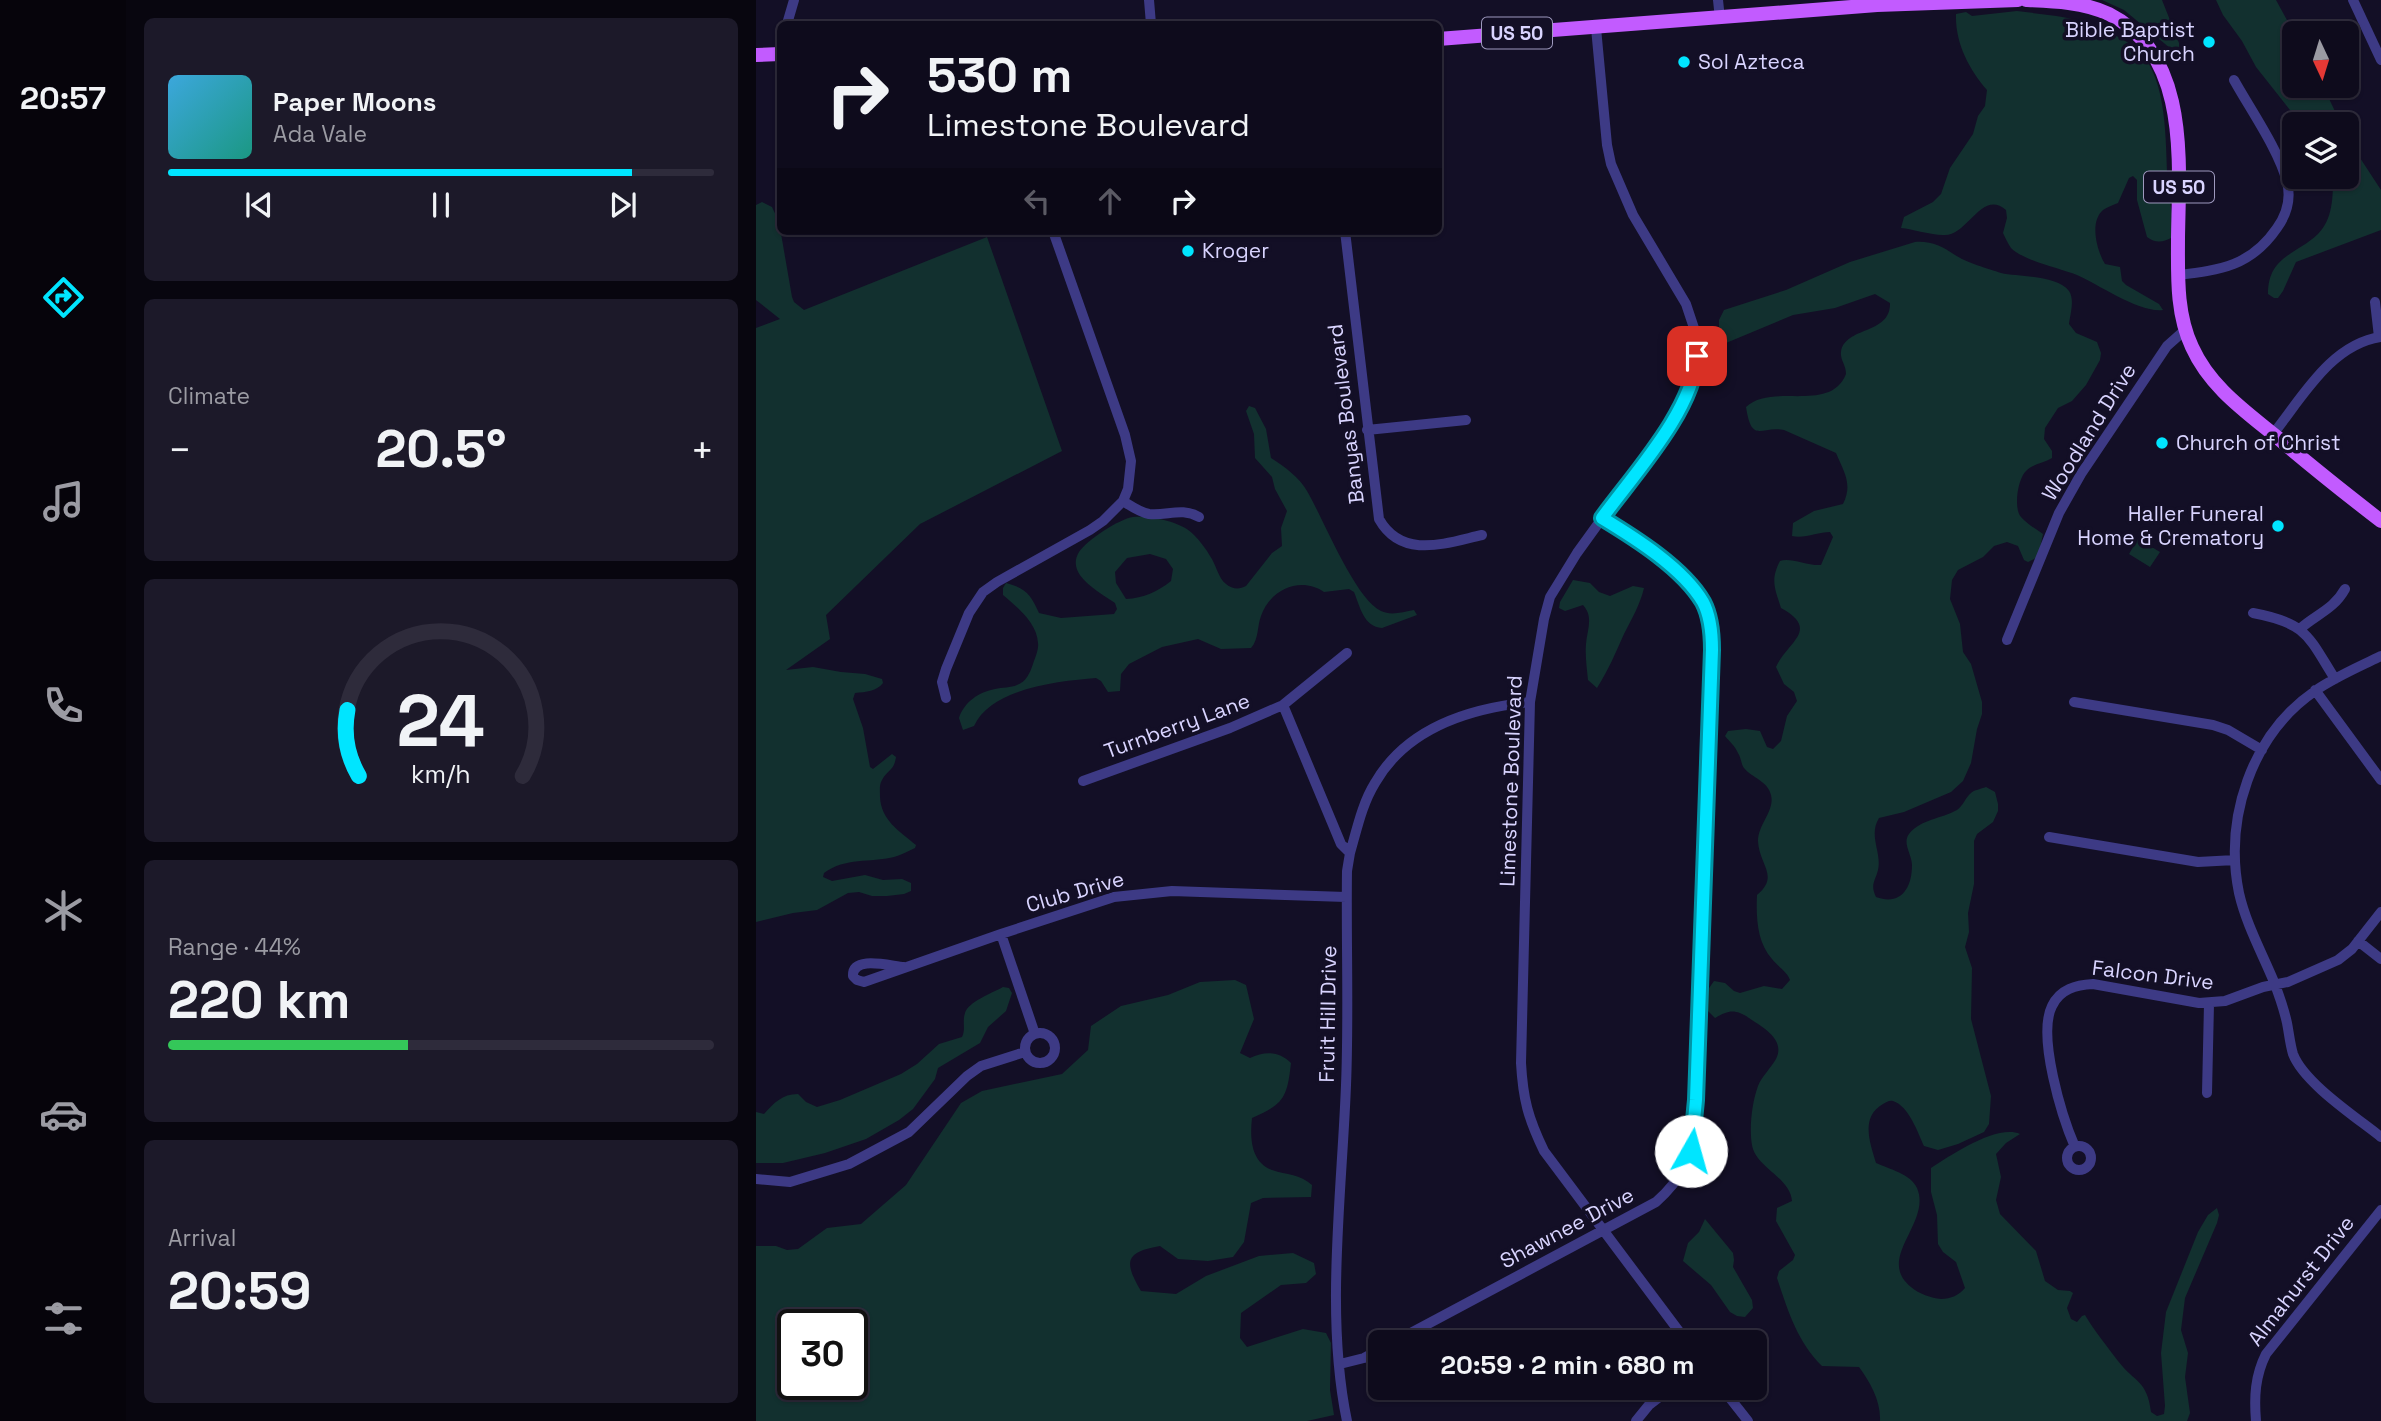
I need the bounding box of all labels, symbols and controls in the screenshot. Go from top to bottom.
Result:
place label: Bible Baptist Church [2065,16,2195,67]
road number: US 50 [1482,18,1552,48]
north arrow [2282,21,2359,98]
map controls [2282,21,2359,189]
marker: Bible Baptist Church [2201,34,2217,50]
text: 530 m [927,44,1072,106]
place label: Sol Azteca [1698,48,1805,75]
icon: right [812,49,903,140]
marker: Sol Azteca [1676,54,1692,70]
text: 20:57 [20,78,106,118]
text: Paper Moons [273,85,436,119]
text: Limestone Boulevard [927,105,1250,145]
button: layers [2282,112,2359,189]
text: Ada Vale [273,119,367,149]
road number: US 50 [2144,172,2214,202]
icon: left [1018,182,1056,220]
icon: ahead [1091,182,1129,220]
icon: right [1164,182,1202,220]
icon: previous [240,186,278,224]
icon: pause [422,186,460,224]
icon: next [604,186,642,224]
place label: Kroger [1202,237,1269,264]
marker: Kroger [1180,243,1196,259]
icon: directions [39,273,88,322]
street label: Banyas Boulevard [1321,323,1370,506]
pin [1667,326,1727,386]
icon: arrive [1678,337,1716,375]
street label: Woodland Drive [2036,358,2142,505]
text: Climate [168,381,250,411]
text: 20.5° [375,416,507,482]
text: − [168,426,192,474]
text: + [690,426,714,474]
place label: Church of Christ [2176,429,2341,456]
marker: Church of Christ [2154,435,2170,451]
icon: music [39,477,88,526]
place label: Haller Funeral Home & Crematory [2077,500,2264,551]
marker: Haller Funeral Home & Crematory [2270,518,2286,534]
text: 24 [397,675,485,768]
street label: Limestone Boulevard [1493,675,1528,887]
icon: phone [39,681,88,730]
street label: Turnberry Lane [1100,687,1253,764]
text: km/h [411,758,471,790]
street label: Club Drive [1023,865,1127,918]
icon: climate [39,886,88,935]
text: Range · 44% [168,932,301,962]
street label: Fruit Hill Drive [1313,945,1342,1083]
street label: Falcon Drive [2091,954,2216,995]
text: 220 km [168,967,350,1033]
icon: car [39,1090,88,1139]
position arrow [1654,1114,1728,1188]
street label: Shawnee Drive [1495,1181,1638,1274]
street label: Almahurst Drive [2241,1210,2360,1351]
text: Arrival [168,1223,236,1253]
text: 20:59 [168,1258,311,1324]
icon: filters [39,1294,88,1343]
speed limit sign: 30 [777,1309,868,1400]
text: 20:59 · 2 min · 680 m [1441,1348,1694,1382]

